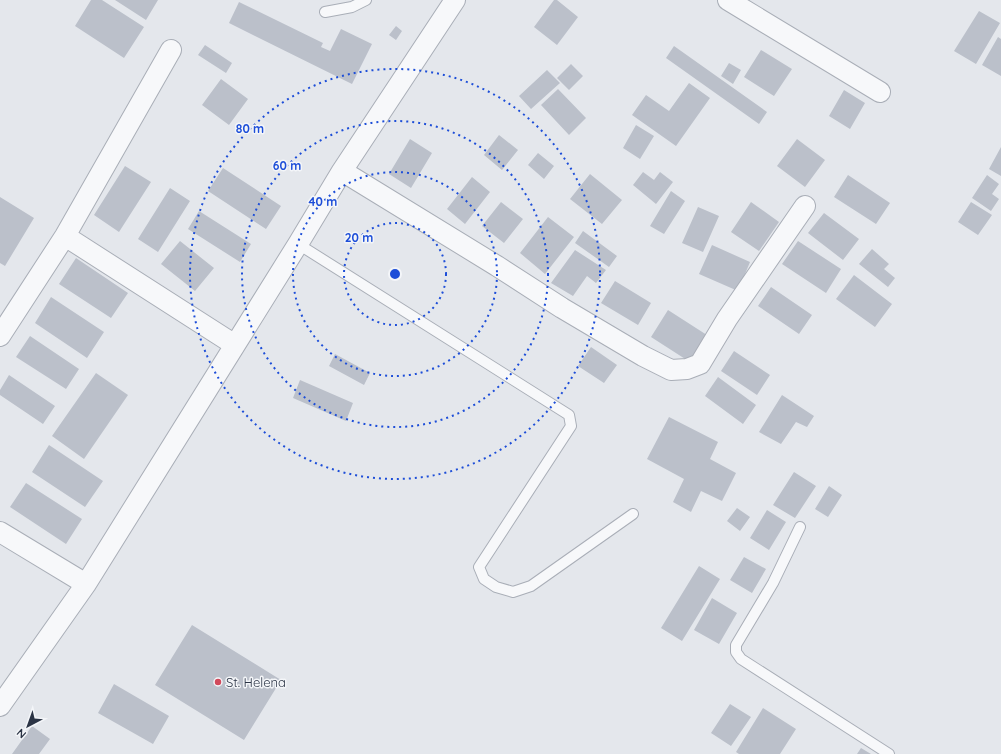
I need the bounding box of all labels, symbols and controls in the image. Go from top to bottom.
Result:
text: 80 m [236,121,264,136]
text: 60 m [273,158,301,173]
text: 40 m [309,194,337,209]
text: 20 m [345,230,373,245]
centre of rings [388,267,402,281]
place label: St. Helena [226,674,286,690]
marker: St. Helena [213,677,223,687]
north arrow [8,706,48,746]
text: N [14,726,29,741]

